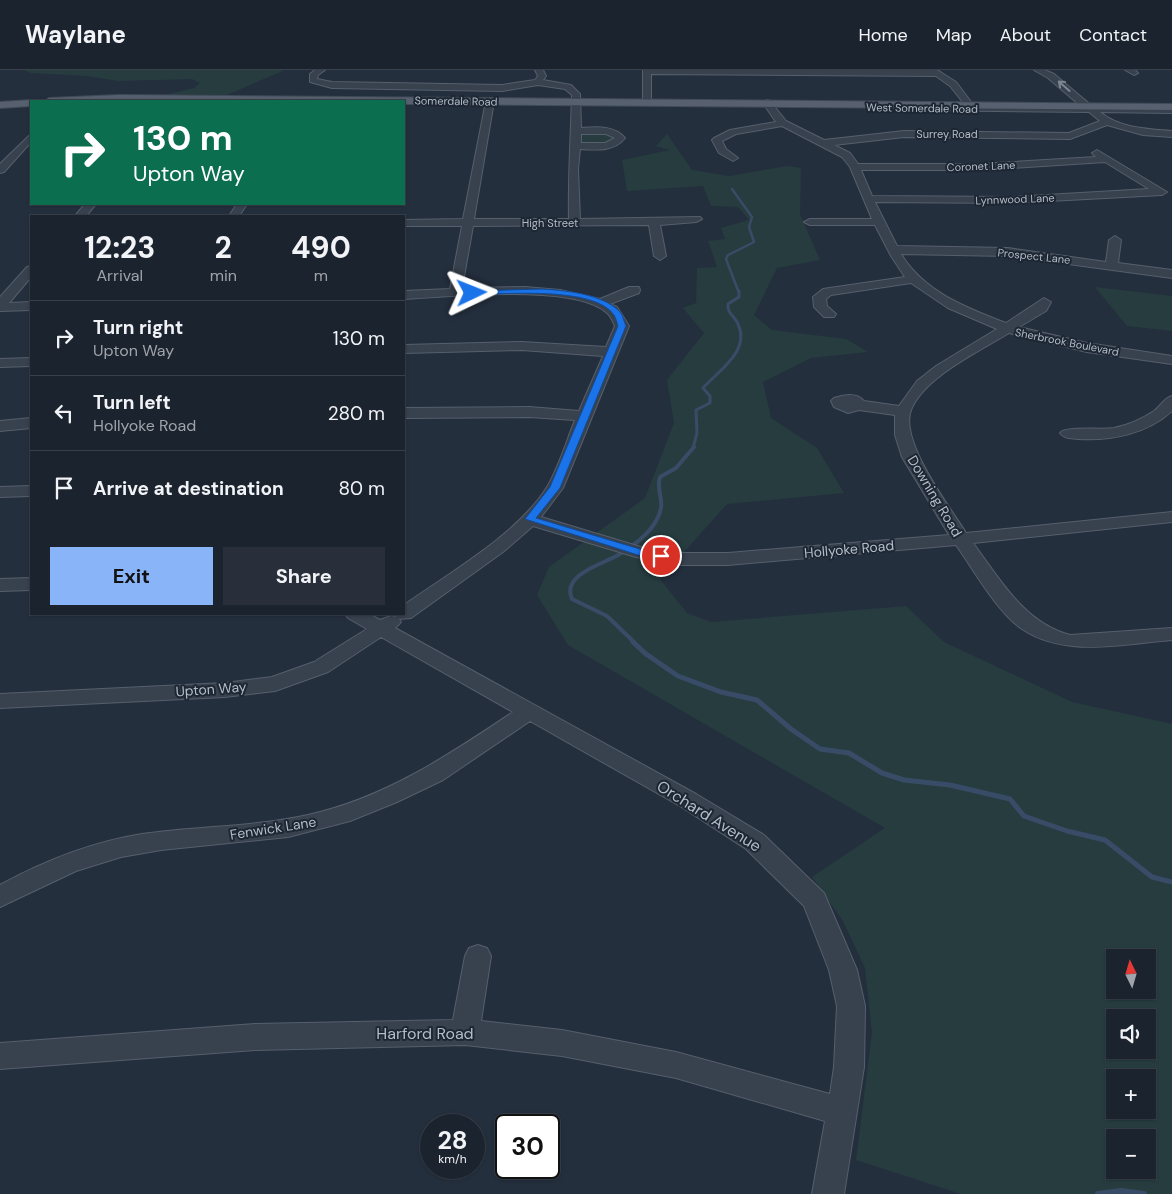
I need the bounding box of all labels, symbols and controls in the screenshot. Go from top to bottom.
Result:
text: Waylane [25,19,126,50]
text: Home [858,23,908,47]
text: Map [936,23,972,47]
text: About [1000,23,1051,47]
text: Contact [1079,23,1147,47]
one-way arrow [1057,80,1070,92]
street label: Somerdale Road [414,93,498,109]
street label: West Somerdale Road [866,100,978,116]
text: 130 m [133,115,233,161]
icon: right [50,120,115,185]
street label: Surrey Road [916,127,978,141]
street label: Coronet Lane [946,158,1016,174]
text: Upton Way [133,159,245,188]
street label: Lynnwood Lane [975,191,1055,207]
street label: High Street [522,216,578,230]
text: 12:23 [84,228,155,267]
text: 2 [215,228,232,267]
text: 490 [291,228,351,267]
street label: Prospect Lane [997,245,1071,267]
text: Arrival [97,265,143,286]
text: min [210,265,237,286]
text: m [314,265,328,286]
position arrow [445,266,497,318]
text: Turn right [93,315,183,340]
icon: right [50,324,78,352]
street label: Sherbrook Boulevard [1014,325,1120,359]
text: 130 m [333,326,385,351]
text: Upton Way [93,340,174,361]
text: Turn left [93,390,171,415]
icon: left [50,399,78,427]
text: 280 m [328,401,385,426]
text: Hollyoke Road [93,415,196,436]
street label: Downing Road [904,452,966,540]
icon: arrive [50,474,78,502]
text: Arrive at destination [93,476,284,501]
text: 80 m [338,476,385,501]
pin [640,535,682,577]
street label: Hollyoke Road [803,536,895,562]
icon: arrive [647,542,675,570]
button: Exit [50,547,213,605]
button: Share [223,547,385,605]
street label: Upton Way [175,678,247,700]
street label: Orchard Avenue [653,775,765,857]
street label: Fenwick Lane [229,812,317,844]
north arrow [1106,949,1156,999]
map controls [1106,949,1156,1179]
button: sound [1106,1009,1156,1059]
street label: Harford Road [376,1023,474,1044]
button: + [1106,1069,1156,1119]
speed limit sign: 30 [495,1114,560,1179]
text: 28 [437,1124,468,1157]
button: − [1106,1129,1156,1179]
text: km/h [438,1151,467,1167]

